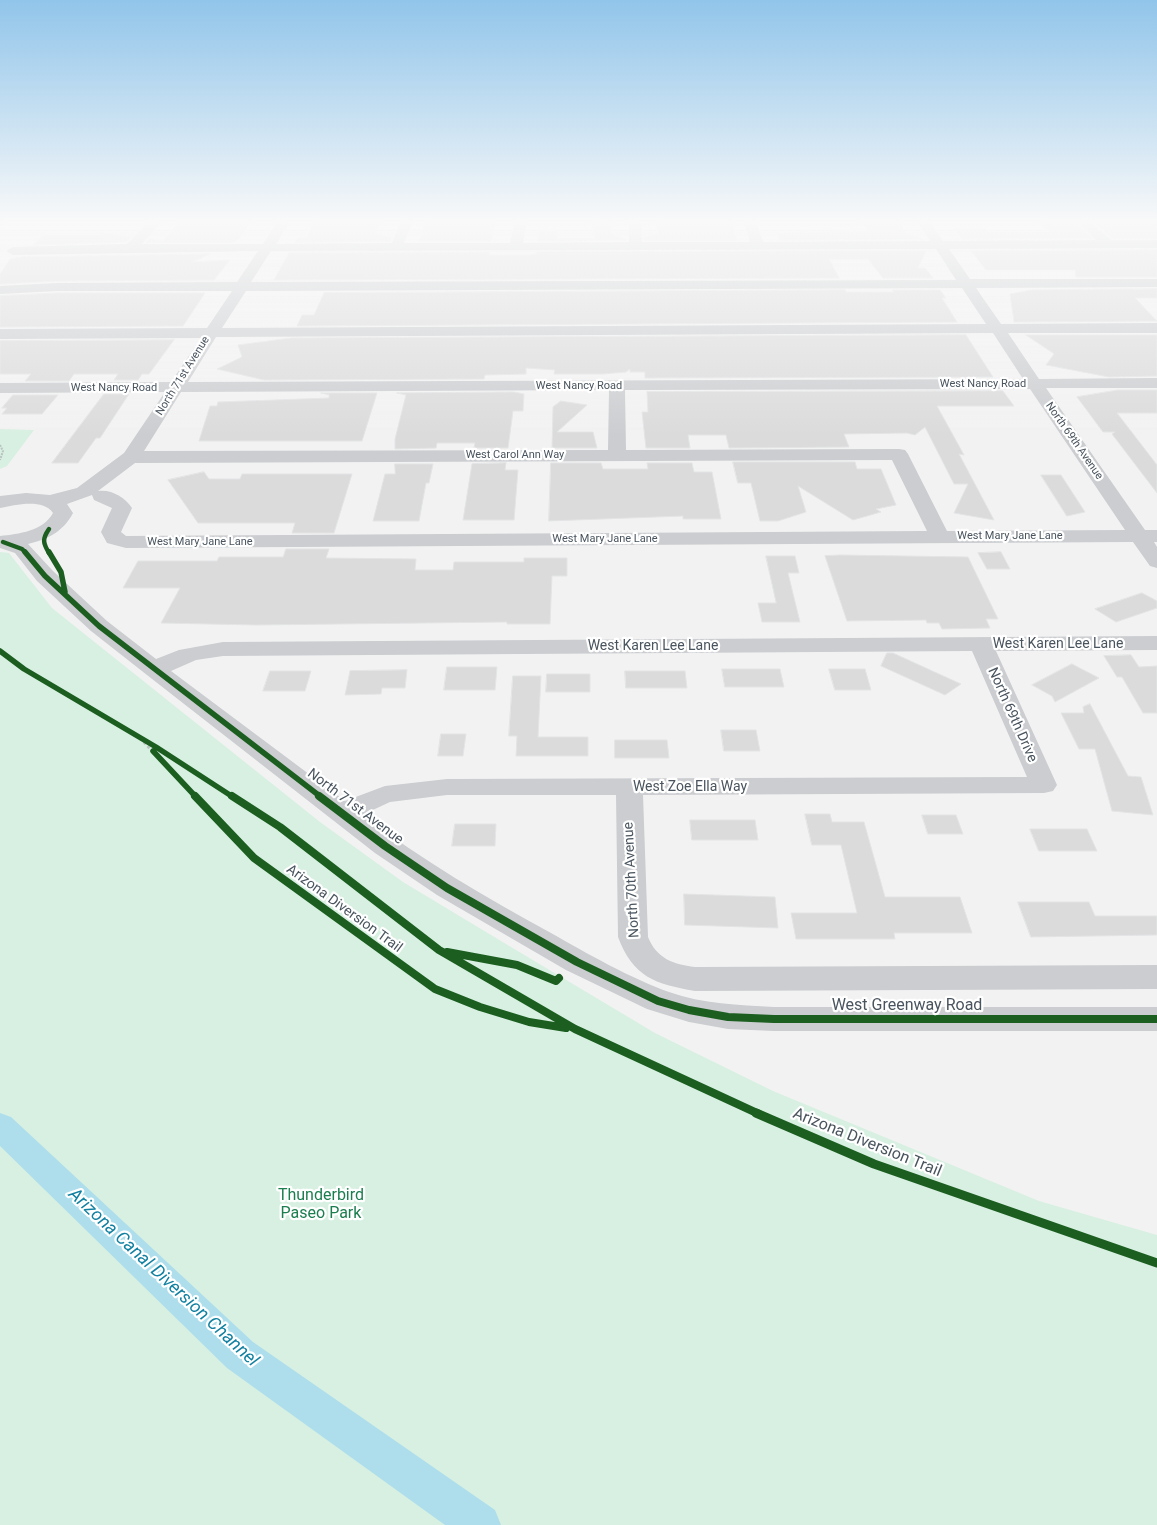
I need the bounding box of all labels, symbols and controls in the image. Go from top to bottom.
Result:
street label: North 71st Avenue [153,334,213,418]
street label: West Nancy Road [940,377,1026,391]
street label: West Nancy Road [536,379,622,393]
street label: West Nancy Road [71,381,157,395]
street label: North 69th Avenue [1042,400,1106,482]
street label: West Carol Ann Way [466,448,564,462]
street label: West Mary Jane Lane [957,529,1063,543]
street label: West Mary Jane Lane [552,532,658,546]
street label: West Mary Jane Lane [147,535,253,549]
street label: West Karen Lee Lane [993,636,1123,652]
street label: West Karen Lee Lane [588,638,718,654]
street label: North 69th Drive [984,665,1040,765]
street label: North 71st Avenue [304,766,406,848]
street label: West Zoe Ella Way [633,779,747,795]
street label: North 70th Avenue [621,822,643,938]
street label: Arizona Diversion Trail [283,861,405,957]
street label: West Greenway Road [832,996,982,1016]
street label: Arizona Diversion Trail [790,1104,944,1182]
water label: Arizona Canal Diversion Channel [63,1184,263,1372]
park label: Thunderbird Paseo Park [278,1186,364,1224]

